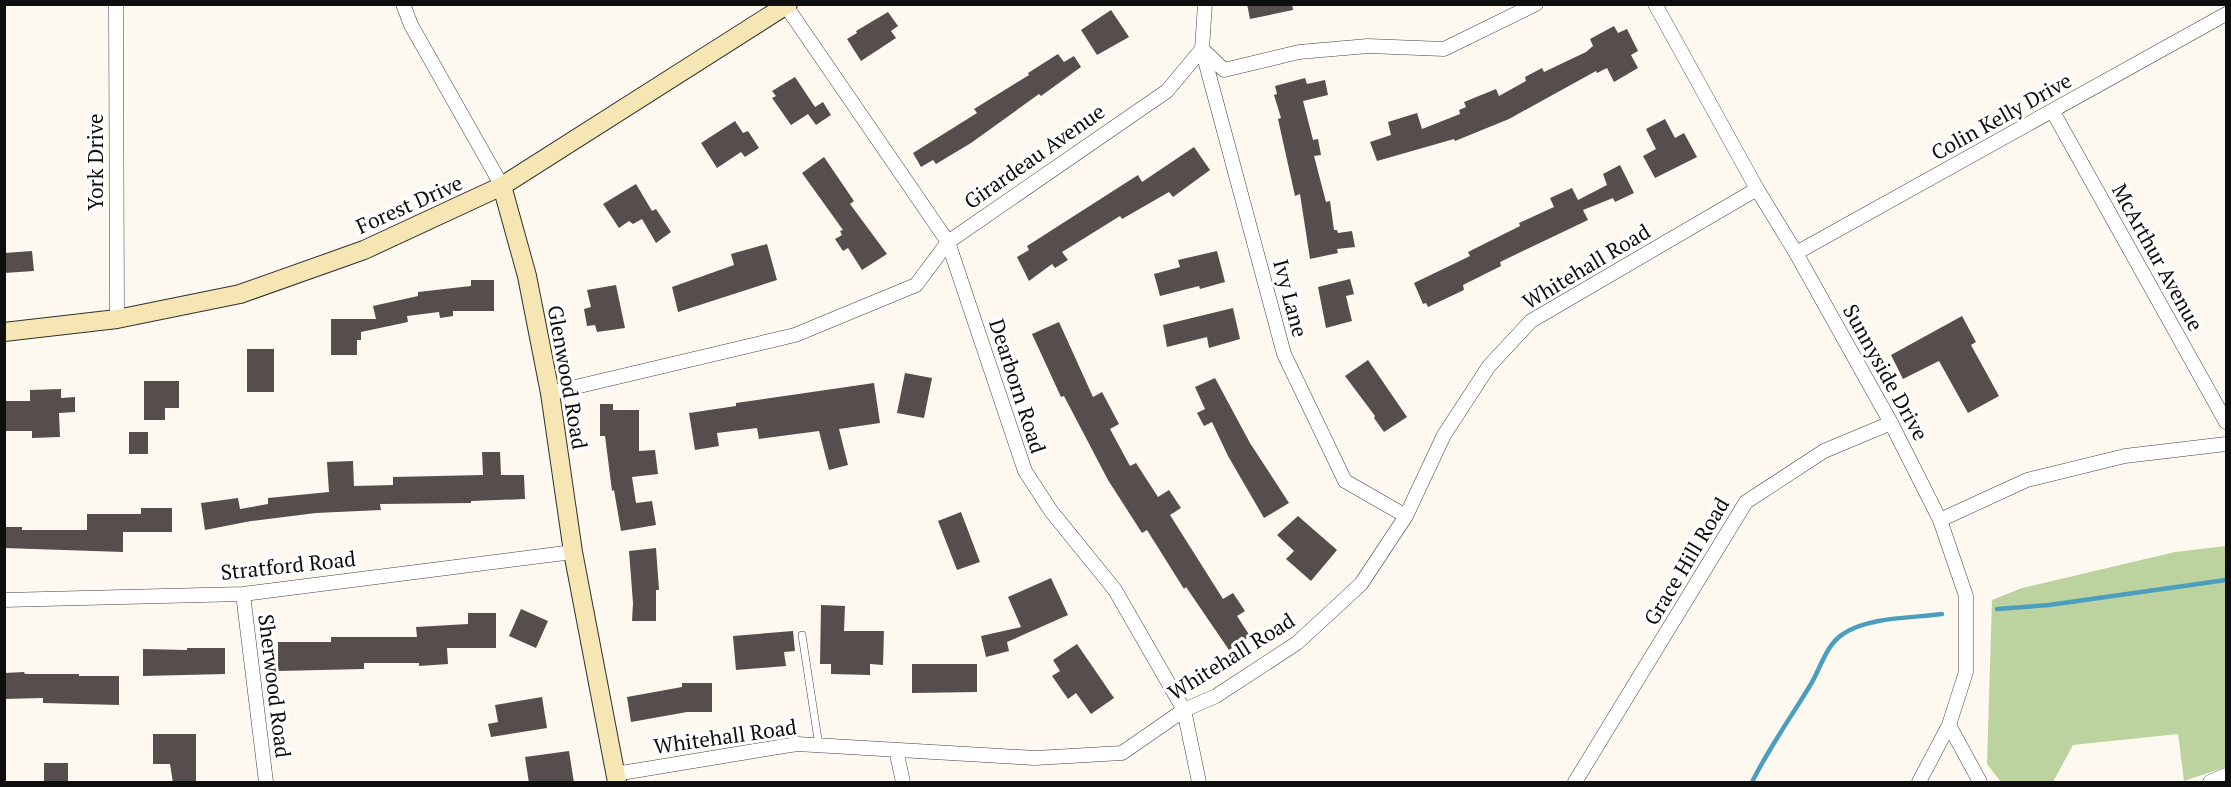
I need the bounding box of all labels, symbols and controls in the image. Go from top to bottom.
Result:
street label: Colin Kelly Drive [1926,66,2076,166]
street label: Girardeau Avenue [958,97,1110,215]
street label: York Drive [81,113,109,211]
street label: Forest Drive [351,168,467,240]
street label: McArthur Avenue [2106,178,2210,336]
street label: Whitehall Road [1517,217,1655,315]
street label: Ivy Lane [1267,256,1315,340]
street label: Sunnyside Drive [1837,299,1935,445]
street label: Glenwood Road [542,303,594,451]
street label: Dearborn Road [983,315,1053,457]
street label: Grace Hill Road [1637,492,1735,630]
street label: Stratford Road [219,544,357,586]
street label: Whitehall Road [1162,606,1300,706]
street label: Sherwood Road [252,613,298,760]
street label: Whitehall Road [652,712,799,760]

